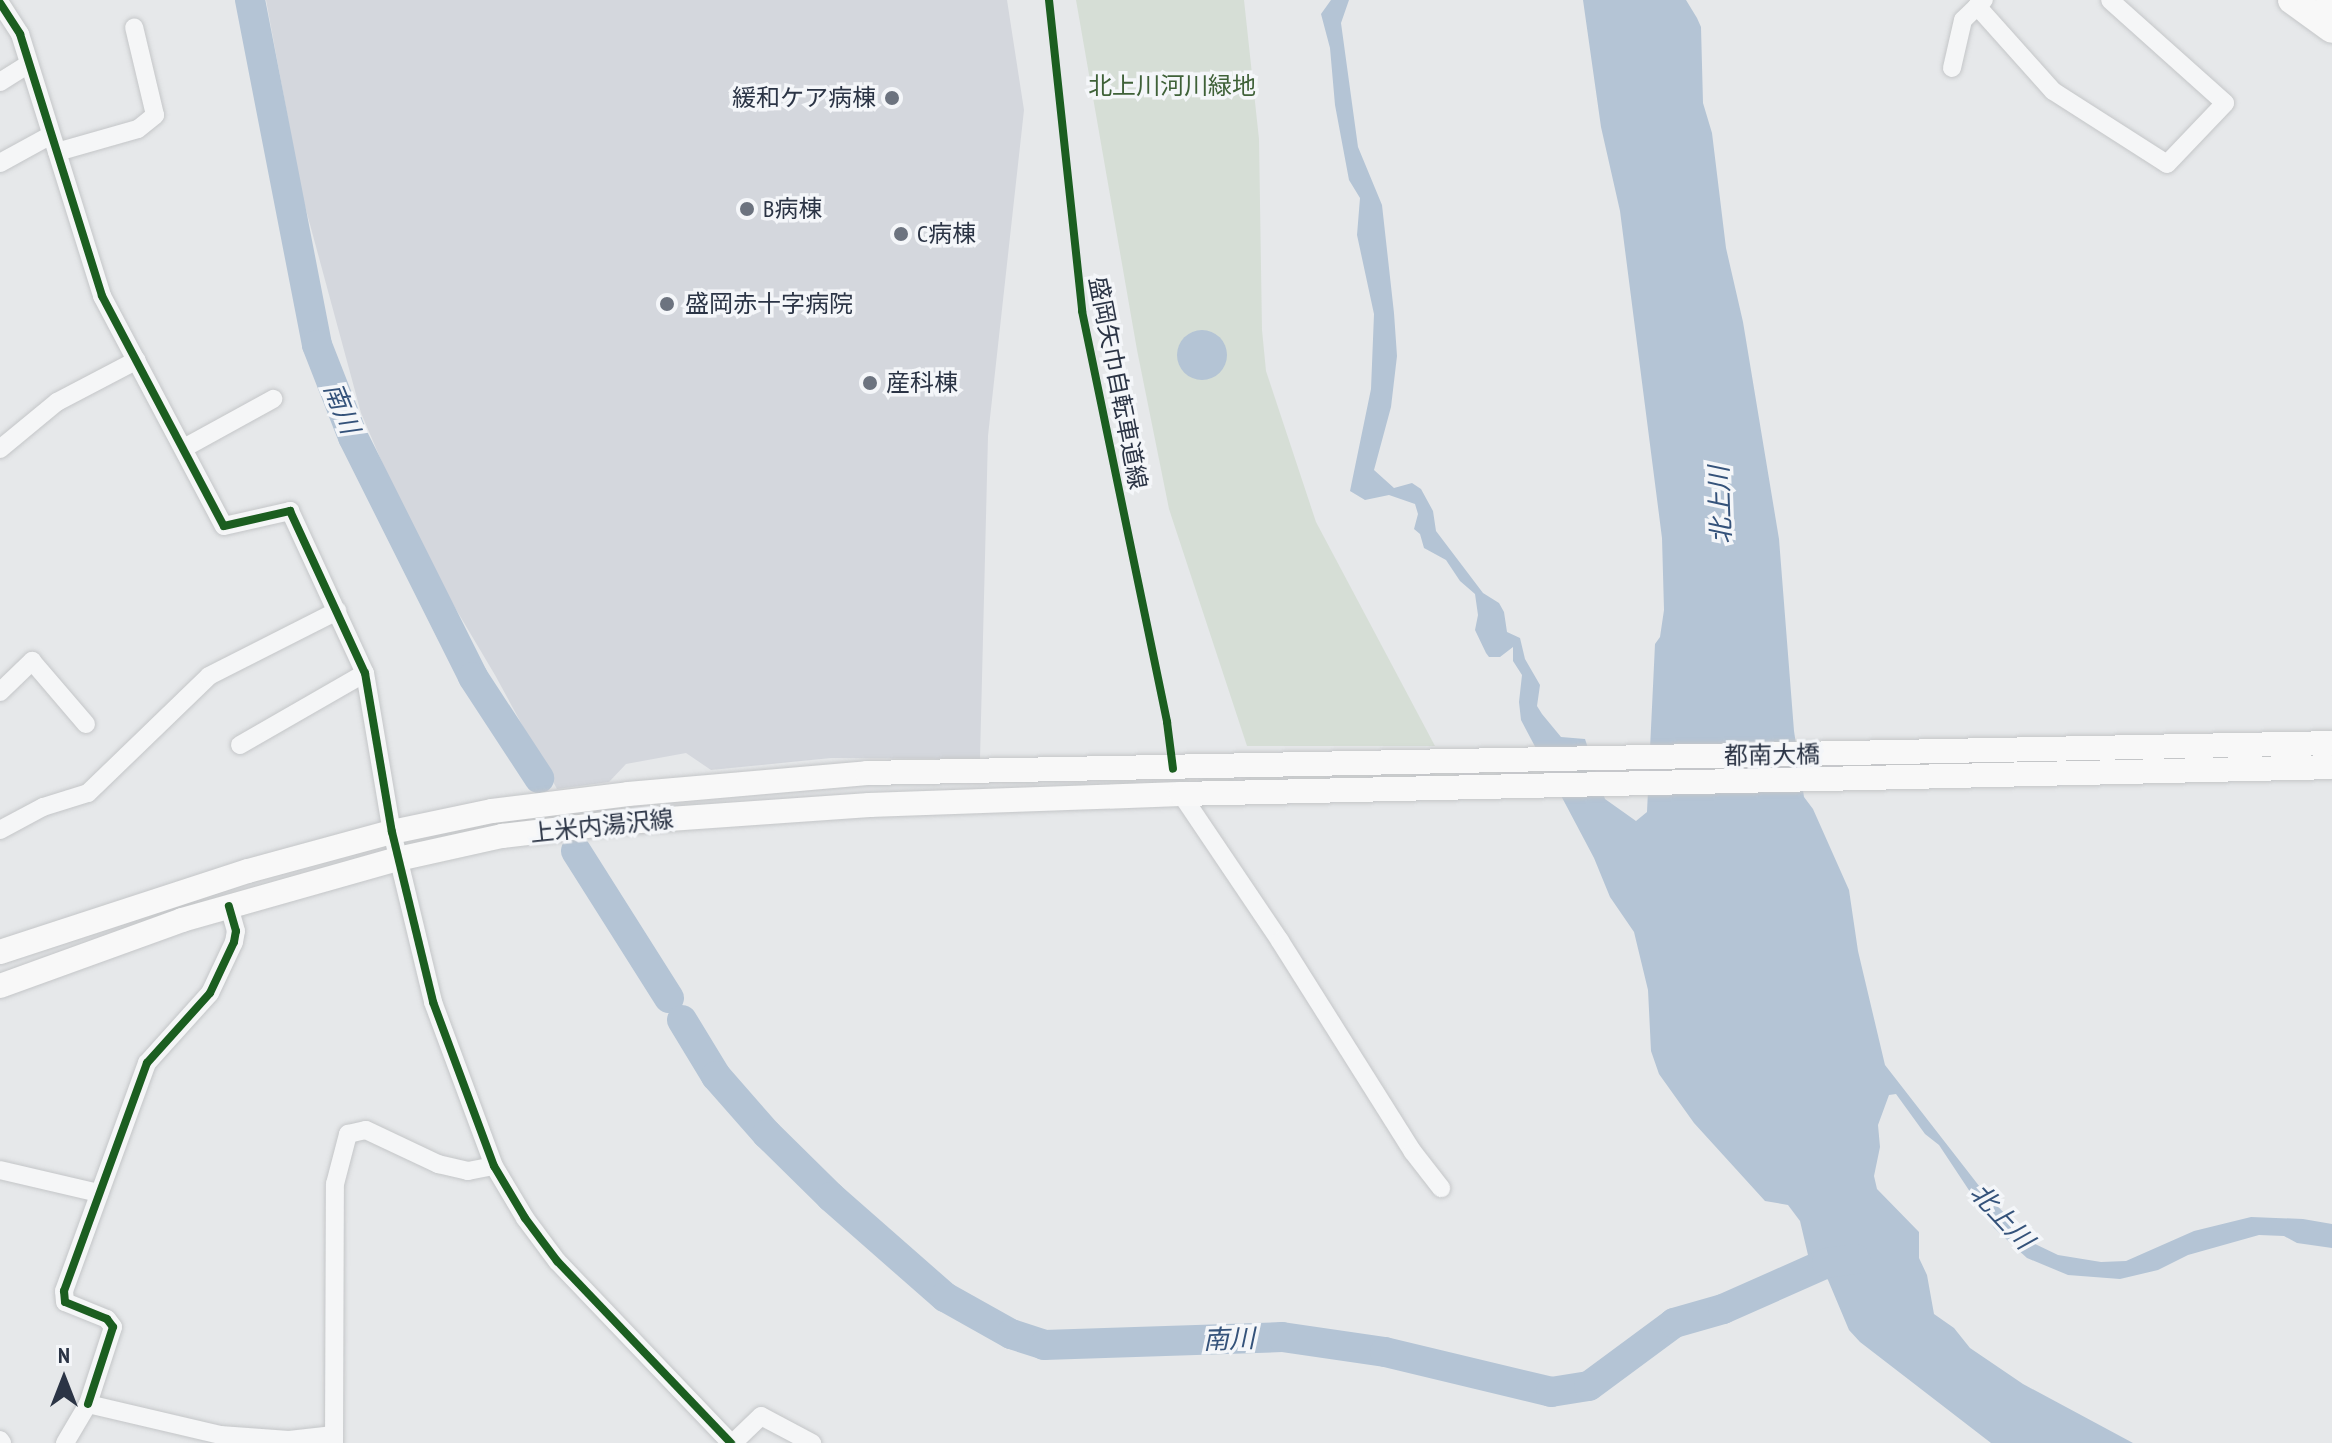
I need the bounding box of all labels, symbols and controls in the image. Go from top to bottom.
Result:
park label: 北上川河川緑地 [1088,72,1256,100]
place label: 緩和ケア病棟 [732,84,876,112]
marker: 緩和ケア病棟 [883,89,901,107]
place label: B病棟 [763,195,822,223]
marker: B病棟 [738,200,756,218]
place label: C病棟 [917,220,976,248]
marker: C病棟 [892,225,910,243]
street label: 盛岡矢巾自転車道線 [1083,274,1153,492]
place label: 盛岡赤十字病院 [685,290,853,318]
marker: 盛岡赤十字病院 [656,293,678,315]
place label: 産科棟 [886,369,958,397]
marker: 産科棟 [861,374,879,392]
water label: 南川 [318,378,366,438]
water label: 北上川 [1703,465,1737,545]
street label: 都南大橋 [1724,740,1820,770]
street label: 上米内湯沢線 [529,804,675,848]
water label: 北上川 [1964,1177,2040,1255]
water label: 南川 [1202,1323,1256,1355]
north arrow [24,1339,104,1419]
text: N [58,1341,70,1369]

